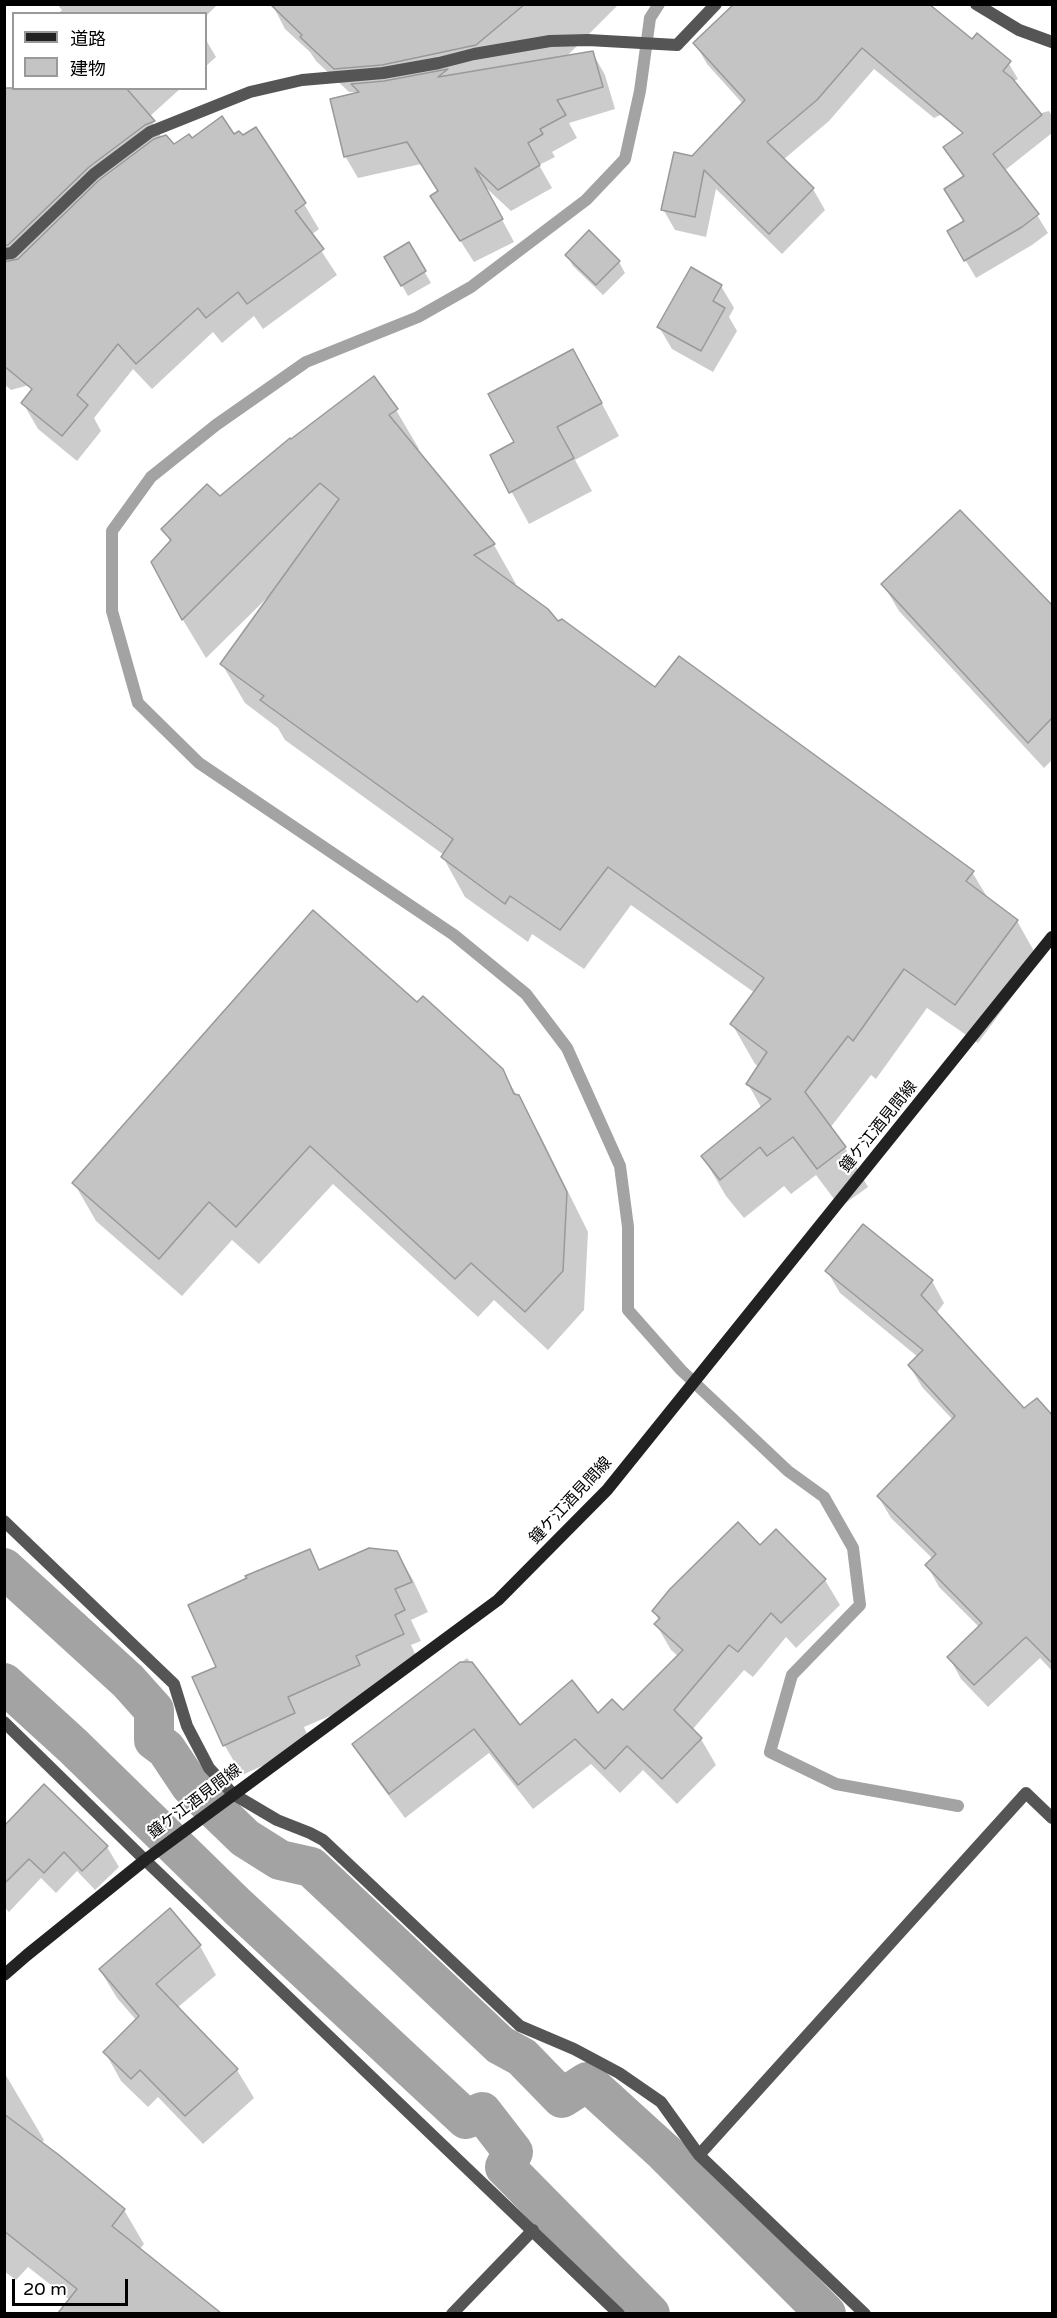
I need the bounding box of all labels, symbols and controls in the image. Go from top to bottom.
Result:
legend [12,12,207,90]
text: 道路 [70,28,106,50]
text: 建物 [70,58,106,80]
street label: 鐘ケ江酒見間線 [836,1077,922,1177]
street label: 鐘ケ江酒見間線 [526,1453,616,1549]
street label: 鐘ケ江酒見間線 [144,1761,246,1843]
scale bar [15,2267,130,2305]
text: 20 m [23,2278,67,2300]

